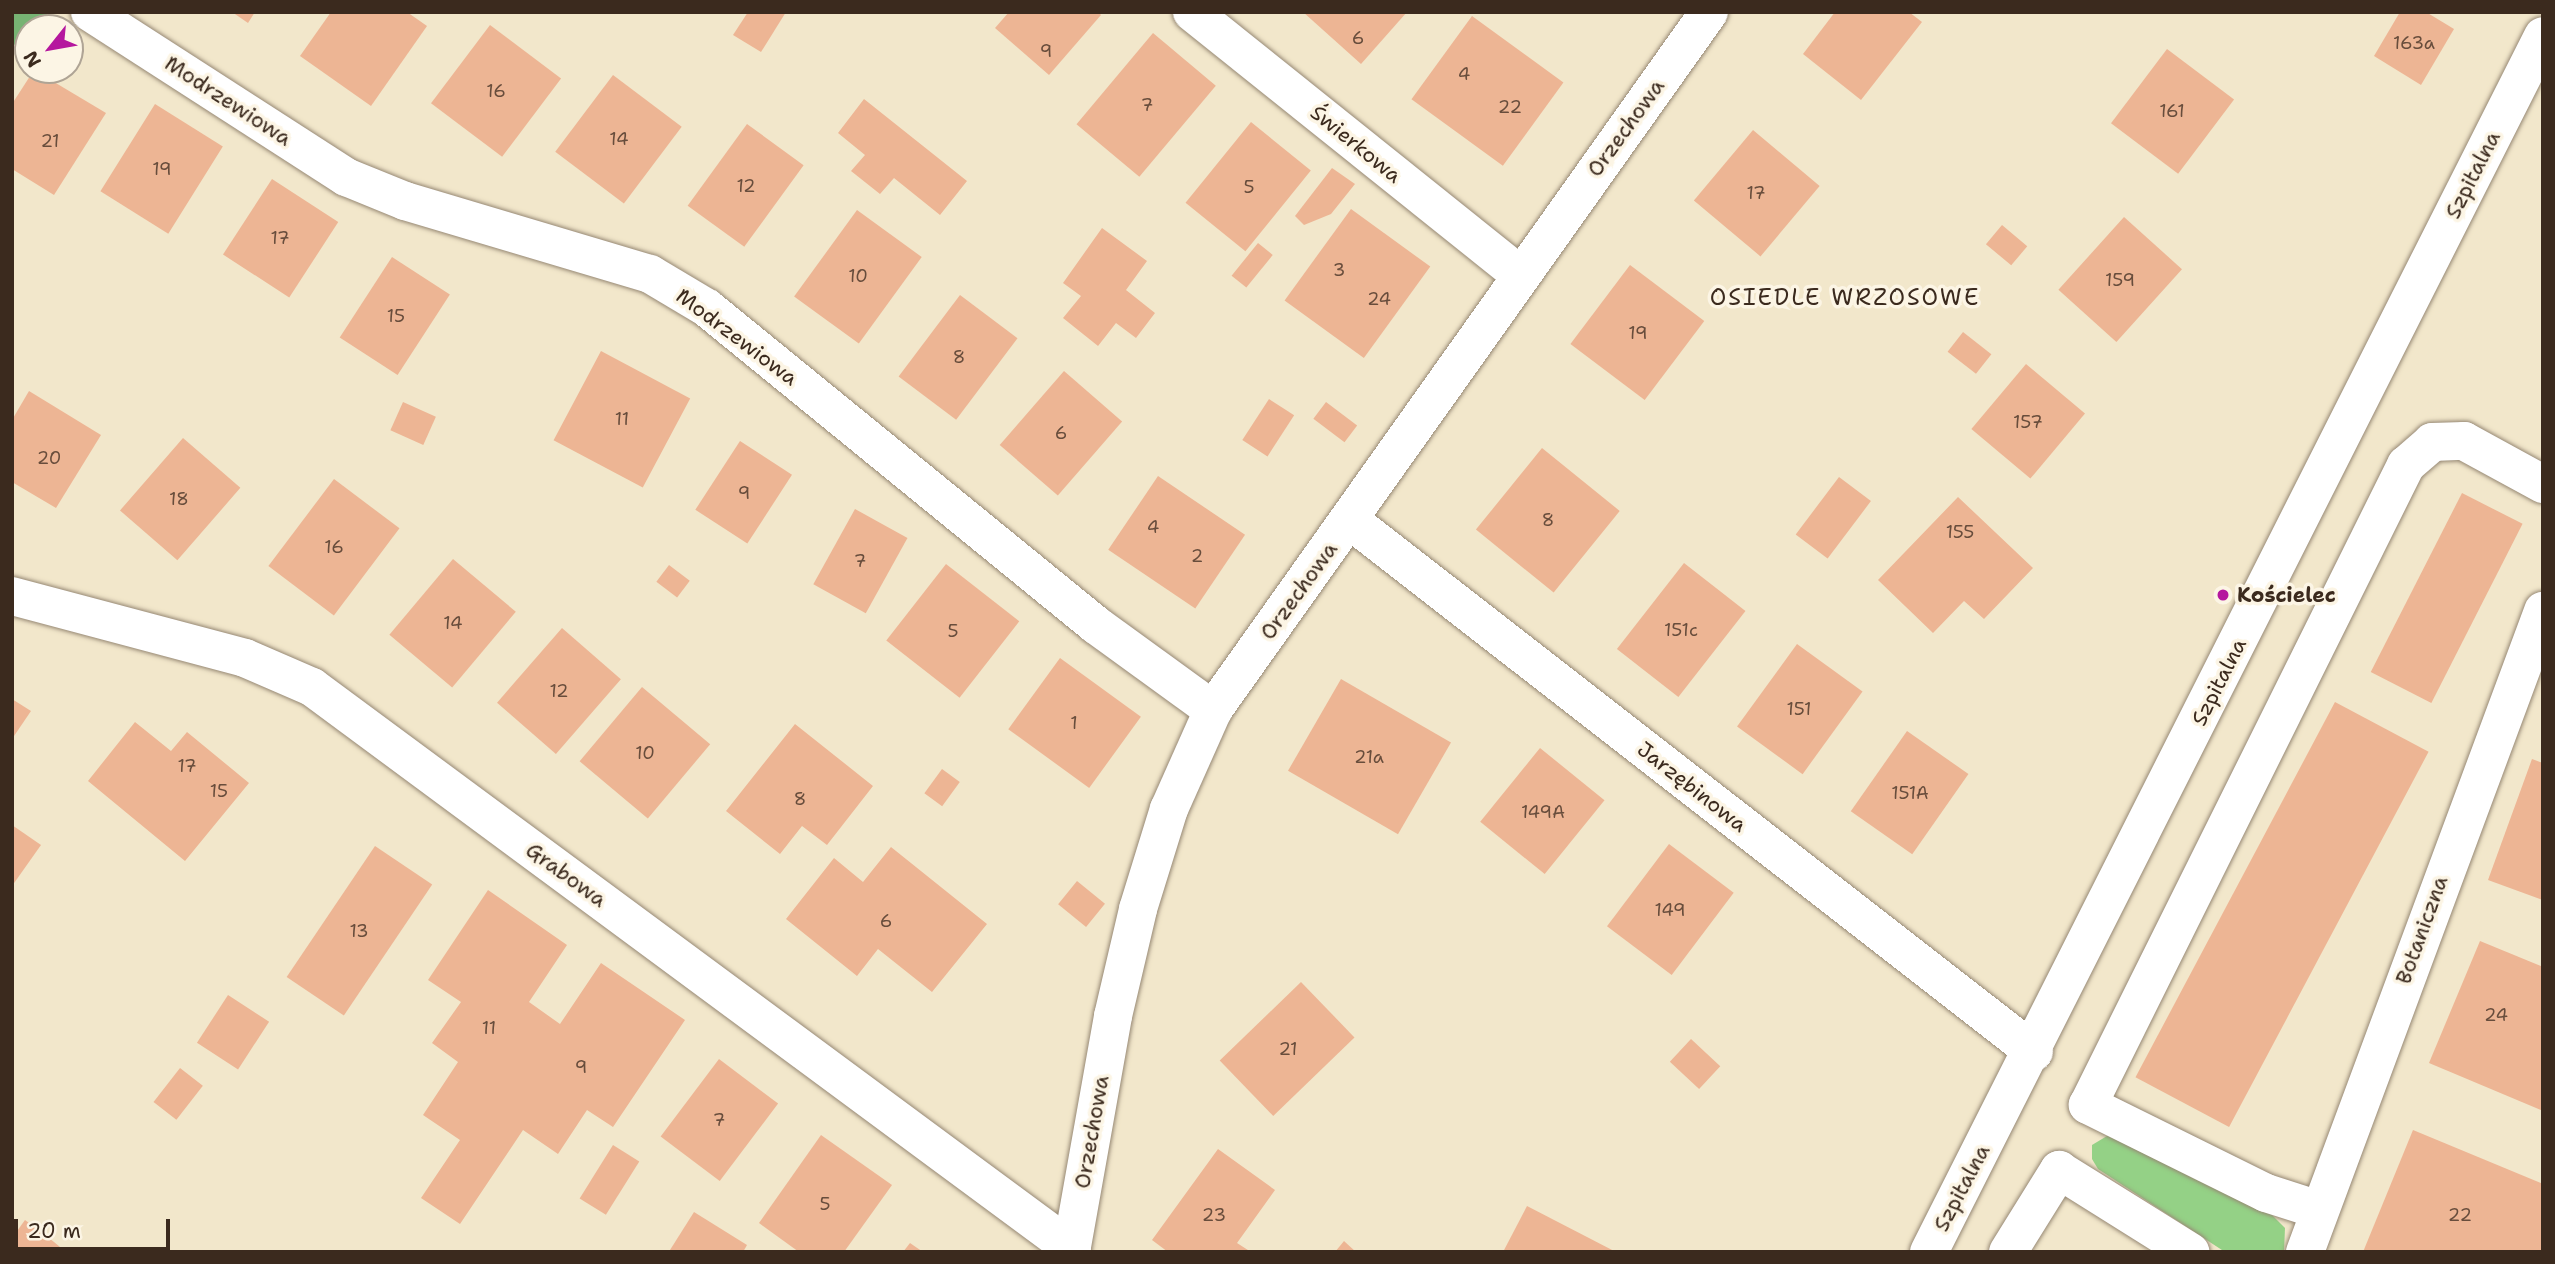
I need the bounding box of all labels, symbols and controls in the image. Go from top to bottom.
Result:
north arrow [14,14,84,84]
house number: 6 [1352,27,1364,49]
house number: 163a [2393,32,2435,54]
house number: 9 [1040,40,1052,62]
text: N [18,46,47,72]
street label: Modrzewiowa [160,51,296,151]
house number: 4 [1458,63,1470,85]
street label: Orzechowa [1582,74,1670,182]
house number: 16 [486,80,506,102]
house number: 7 [1141,94,1153,116]
house number: 22 [1498,96,1522,118]
street label: Świerkowa [1305,100,1407,188]
house number: 161 [2159,100,2185,122]
street label: Szpitalna [2440,127,2506,223]
house number: 14 [609,128,629,150]
house number: 21 [40,130,60,152]
house number: 19 [152,158,172,180]
house number: 12 [736,175,756,197]
house number: 5 [1243,176,1255,198]
house number: 17 [1746,182,1766,204]
house number: 17 [270,227,290,249]
house number: 3 [1333,259,1345,281]
house number: 10 [848,265,868,287]
house number: 159 [2105,269,2135,291]
street label: Modrzewiowa [671,283,803,391]
district label: OSIEDLE WRZOSOWE [1712,283,1978,311]
house number: 24 [1367,288,1391,310]
house number: 15 [387,305,405,327]
house number: 19 [1628,322,1648,344]
house number: 8 [953,346,965,368]
house number: 11 [615,408,629,430]
house number: 157 [2013,411,2043,433]
house number: 6 [1055,422,1067,444]
house number: 20 [37,447,61,469]
house number: 9 [738,482,750,504]
house number: 18 [169,488,189,510]
house number: 8 [1542,509,1554,531]
house number: 4 [1147,516,1159,538]
house number: 155 [1946,521,1974,543]
house number: 16 [324,536,344,558]
street label: Orzechowa [1255,537,1343,645]
house number: 2 [1191,545,1203,567]
house number: 7 [854,550,866,572]
place label: Kościelec [2237,582,2336,608]
marker: Kościelec [2215,587,2231,603]
house number: 14 [443,612,463,634]
house number: 151c [1664,619,1698,641]
house number: 5 [947,620,959,642]
street label: Szpitalna [2186,634,2252,730]
house number: 12 [549,680,569,702]
house number: 151 [1786,698,1812,720]
house number: 1 [1070,712,1078,734]
street label: Jarzębinowa [1632,736,1752,838]
house number: 10 [635,742,655,764]
house number: 21a [1354,746,1384,768]
house number: 17 [177,755,197,777]
house number: 15 [210,780,228,802]
house number: 151A [1891,782,1929,804]
house number: 8 [794,788,806,810]
house number: 149A [1521,801,1565,823]
street label: Grabowa [521,837,611,913]
street label: Botaniczna [2391,873,2453,987]
house number: 149 [1654,899,1686,921]
house number: 6 [880,910,892,932]
house number: 13 [349,920,369,942]
house number: 24 [2484,1004,2508,1026]
house number: 11 [482,1017,496,1039]
house number: 21 [1278,1038,1298,1060]
house number: 9 [575,1056,587,1078]
street label: Orzechowa [1070,1074,1114,1190]
house number: 7 [713,1109,725,1131]
street label: Szpitalna [1929,1140,1995,1236]
house number: 5 [819,1193,831,1215]
scale bar [18,1204,173,1248]
house number: 23 [1202,1204,1226,1226]
house number: 22 [2448,1204,2472,1226]
text: 20 m [27,1217,81,1245]

